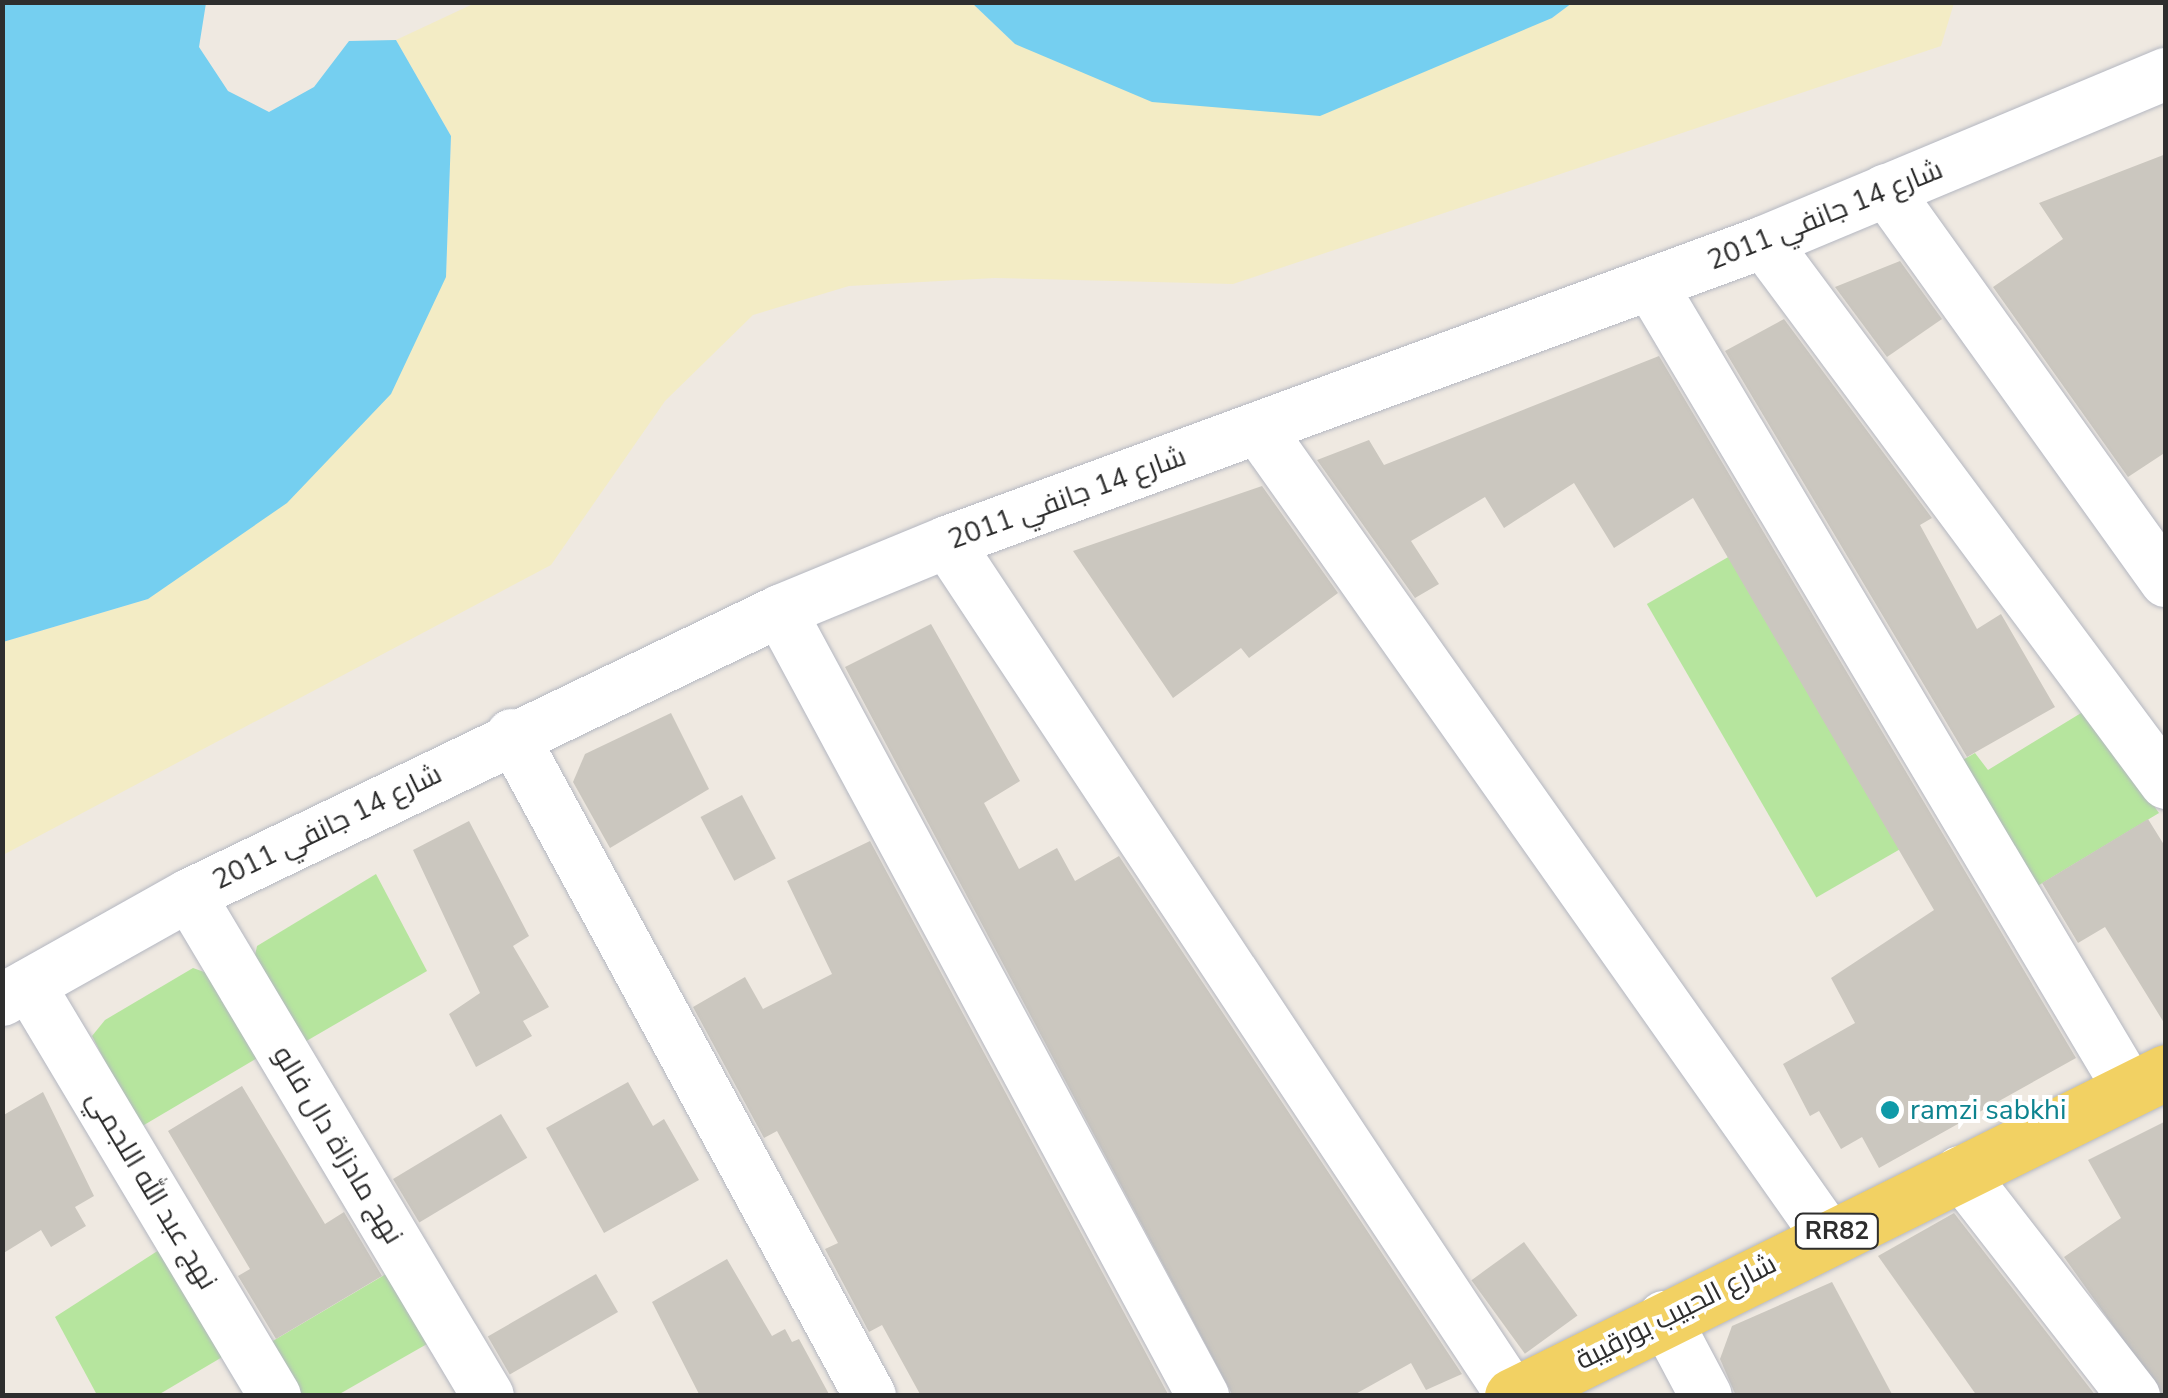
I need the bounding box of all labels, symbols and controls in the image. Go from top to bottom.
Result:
street label: شارع 14 جانفي 2011 [1703,152,1947,278]
street label: شارع 14 جانفي 2011 [944,439,1190,557]
street label: شارع 14 جانفي 2011 [207,757,447,897]
street label: نهج مادزاة دال فالو [266,1040,410,1250]
street label: نهج عبد الله اللجمي [79,1084,225,1296]
place label: ramzi sabkhi [1910,1093,2066,1127]
marker: ramzi sabkhi [1879,1099,1901,1121]
road number: RR82 [1794,1211,1880,1251]
street label: شارع الحبيب بورقيبة [1570,1247,1782,1377]

